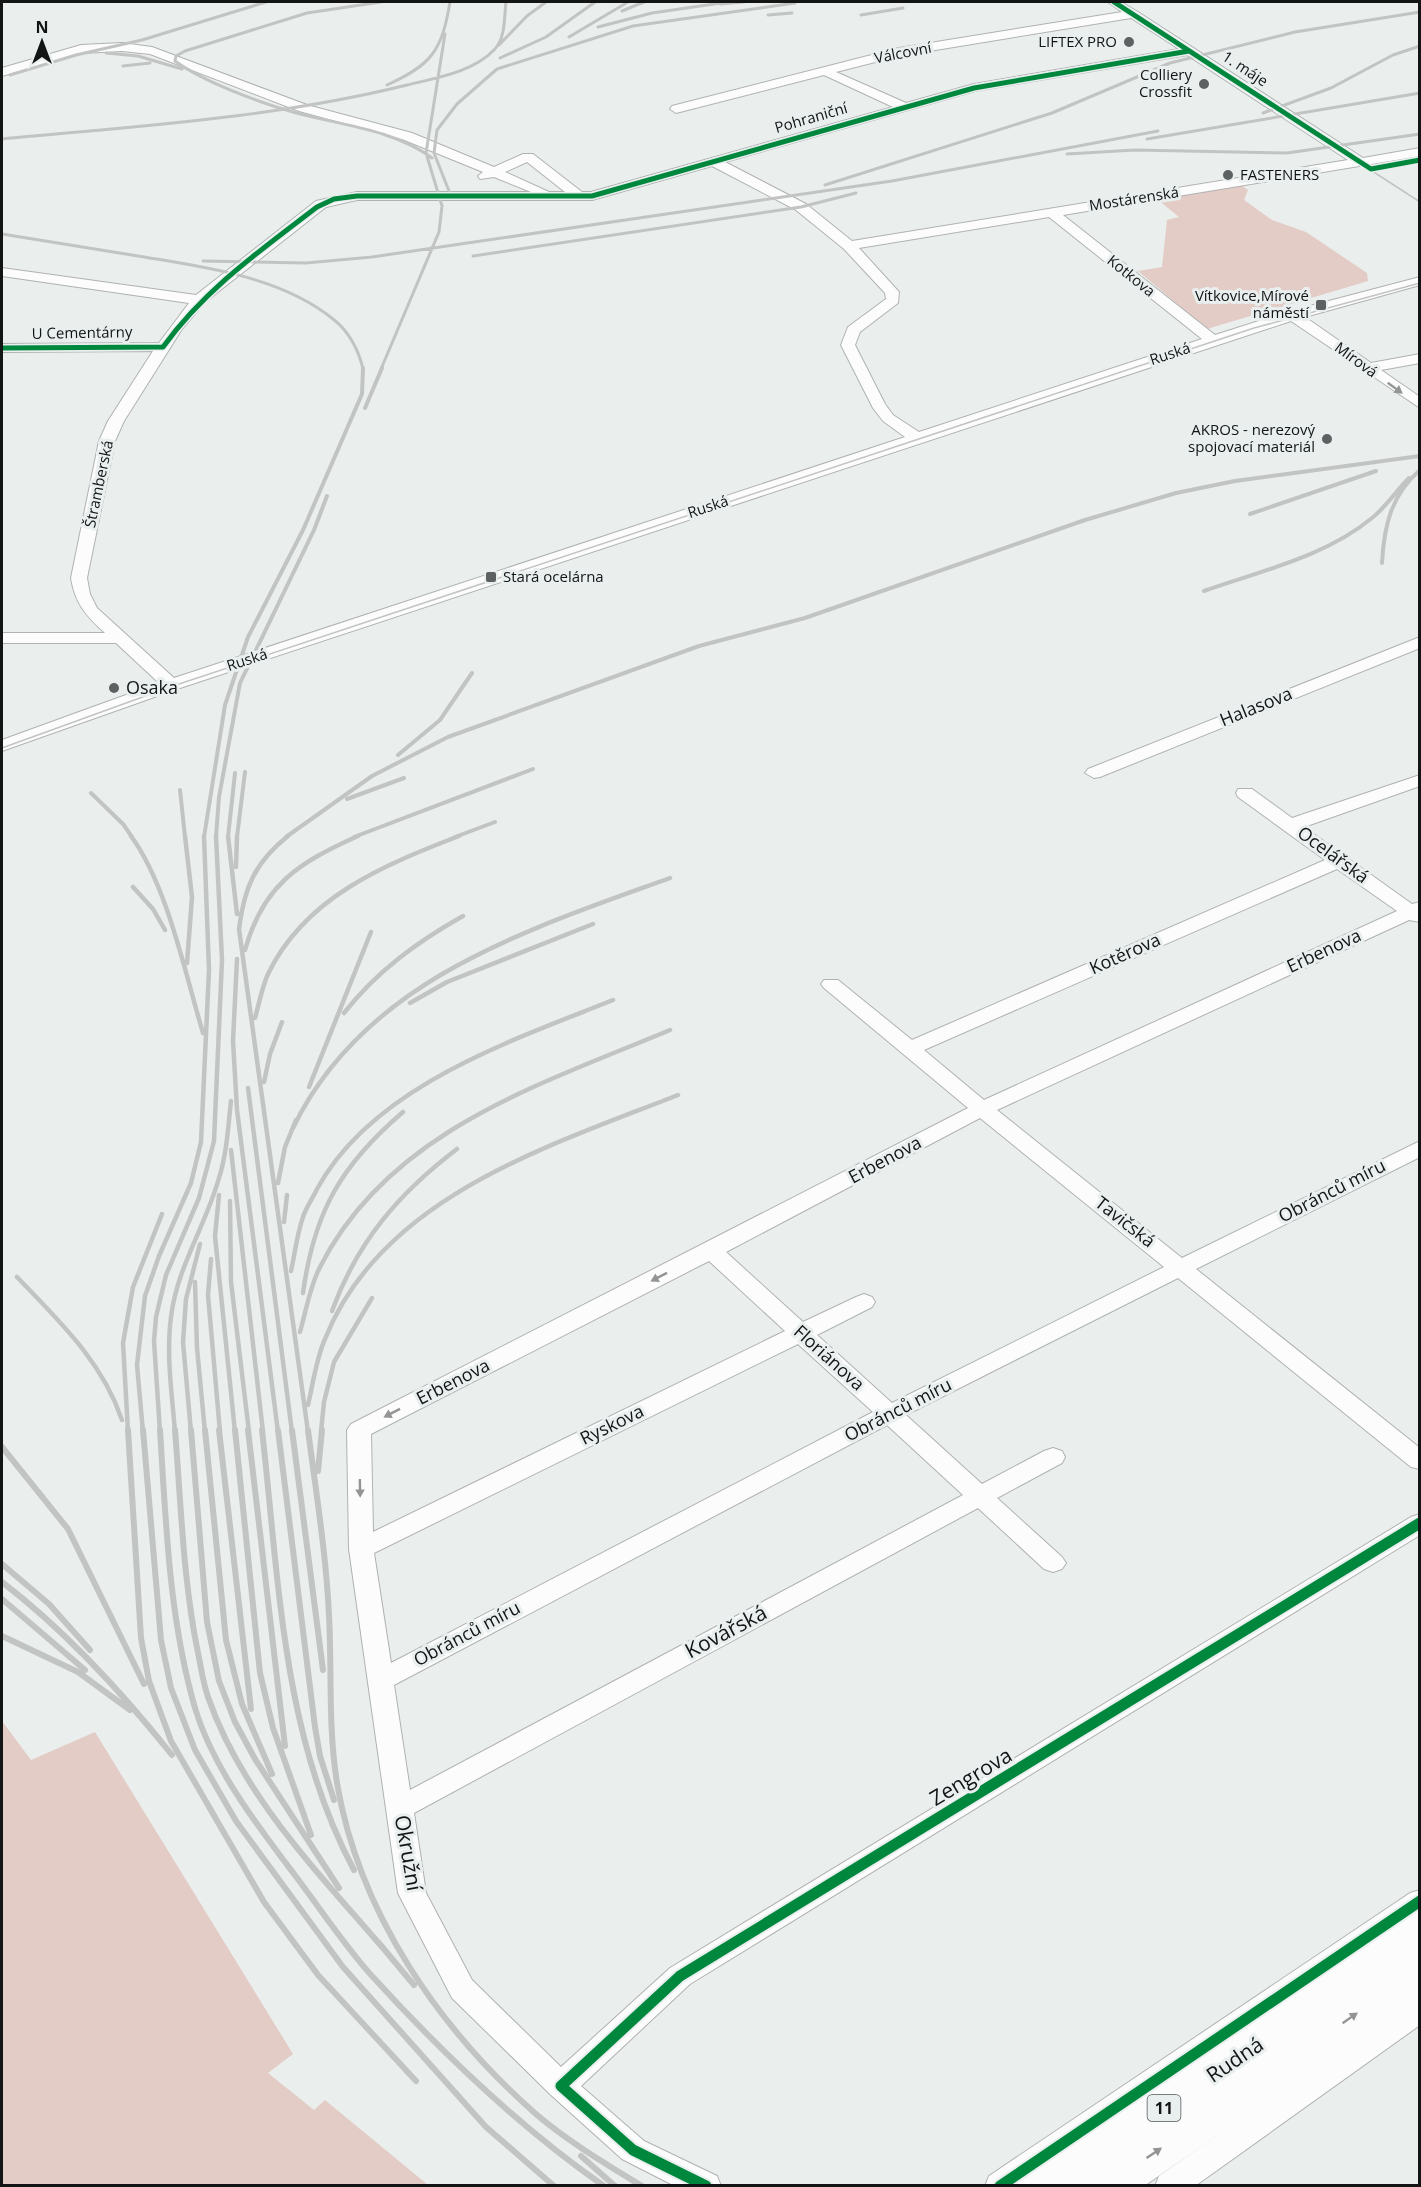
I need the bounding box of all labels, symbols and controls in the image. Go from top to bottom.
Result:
north arrow [12,12,72,72]
text: N [35,16,49,38]
place label: LIFTEX PRO [1038,31,1117,51]
marker: LIFTEX PRO [1122,35,1136,49]
street label: Válcovní [873,36,934,67]
street label: 1. máje [1219,46,1272,90]
place label: Colliery Crossfit [1139,64,1192,101]
marker: Colliery Crossfit [1197,77,1211,91]
street label: Pohraniční [772,97,851,137]
place label: FASTENERS [1240,164,1319,184]
marker: FASTENERS [1221,168,1235,182]
street label: Mostárenská [1088,181,1180,215]
street label: Kotkova [1103,250,1160,301]
place label: Vítkovice,Mírové náměstí [1195,285,1310,322]
marker: Vítkovice,Mírové náměstí [1314,298,1328,312]
street label: U Cementárny [31,321,133,343]
street label: Ruská [1147,337,1193,369]
street label: Mírová [1331,337,1382,381]
one-way arrow [1386,382,1402,394]
place label: AKROS - nerezový spojovací materiál [1188,419,1315,456]
marker: AKROS - nerezový spojovací materiál [1320,432,1334,446]
street label: Štramberská [79,438,117,529]
street label: Ruská [685,490,731,522]
place label: Stará ocelárna [503,566,604,586]
marker: Stará ocelárna [484,570,498,584]
street label: Ruská [224,643,270,675]
place label: Osaka [126,675,178,699]
marker: Osaka [107,681,121,695]
street label: Halasova [1216,681,1295,731]
street label: Ocelářská [1293,820,1374,888]
street label: Erbenova [1283,922,1365,978]
street label: Kotěrova [1085,927,1164,979]
street label: Erbenova [844,1130,925,1188]
street label: Obránců míru [1274,1153,1389,1227]
street label: Tavičská [1091,1190,1161,1252]
one-way arrow [650,1272,668,1282]
street label: Floriánova [789,1319,870,1395]
street label: Erbenova [412,1352,493,1410]
street label: Obránců míru [840,1372,955,1446]
street label: Ryskova [576,1398,647,1450]
one-way arrow [383,1408,400,1418]
one-way arrow [355,1479,365,1498]
street label: Obránců míru [409,1595,524,1671]
street label: Kovářská [680,1598,771,1664]
street label: Zengrova [924,1741,1017,1812]
street label: Okružní [389,1813,430,1894]
one-way arrow [1342,2012,1358,2024]
street label: Rudná [1200,2030,1268,2088]
road number: 11 [1148,2095,1180,2121]
one-way arrow [1145,2147,1162,2158]

